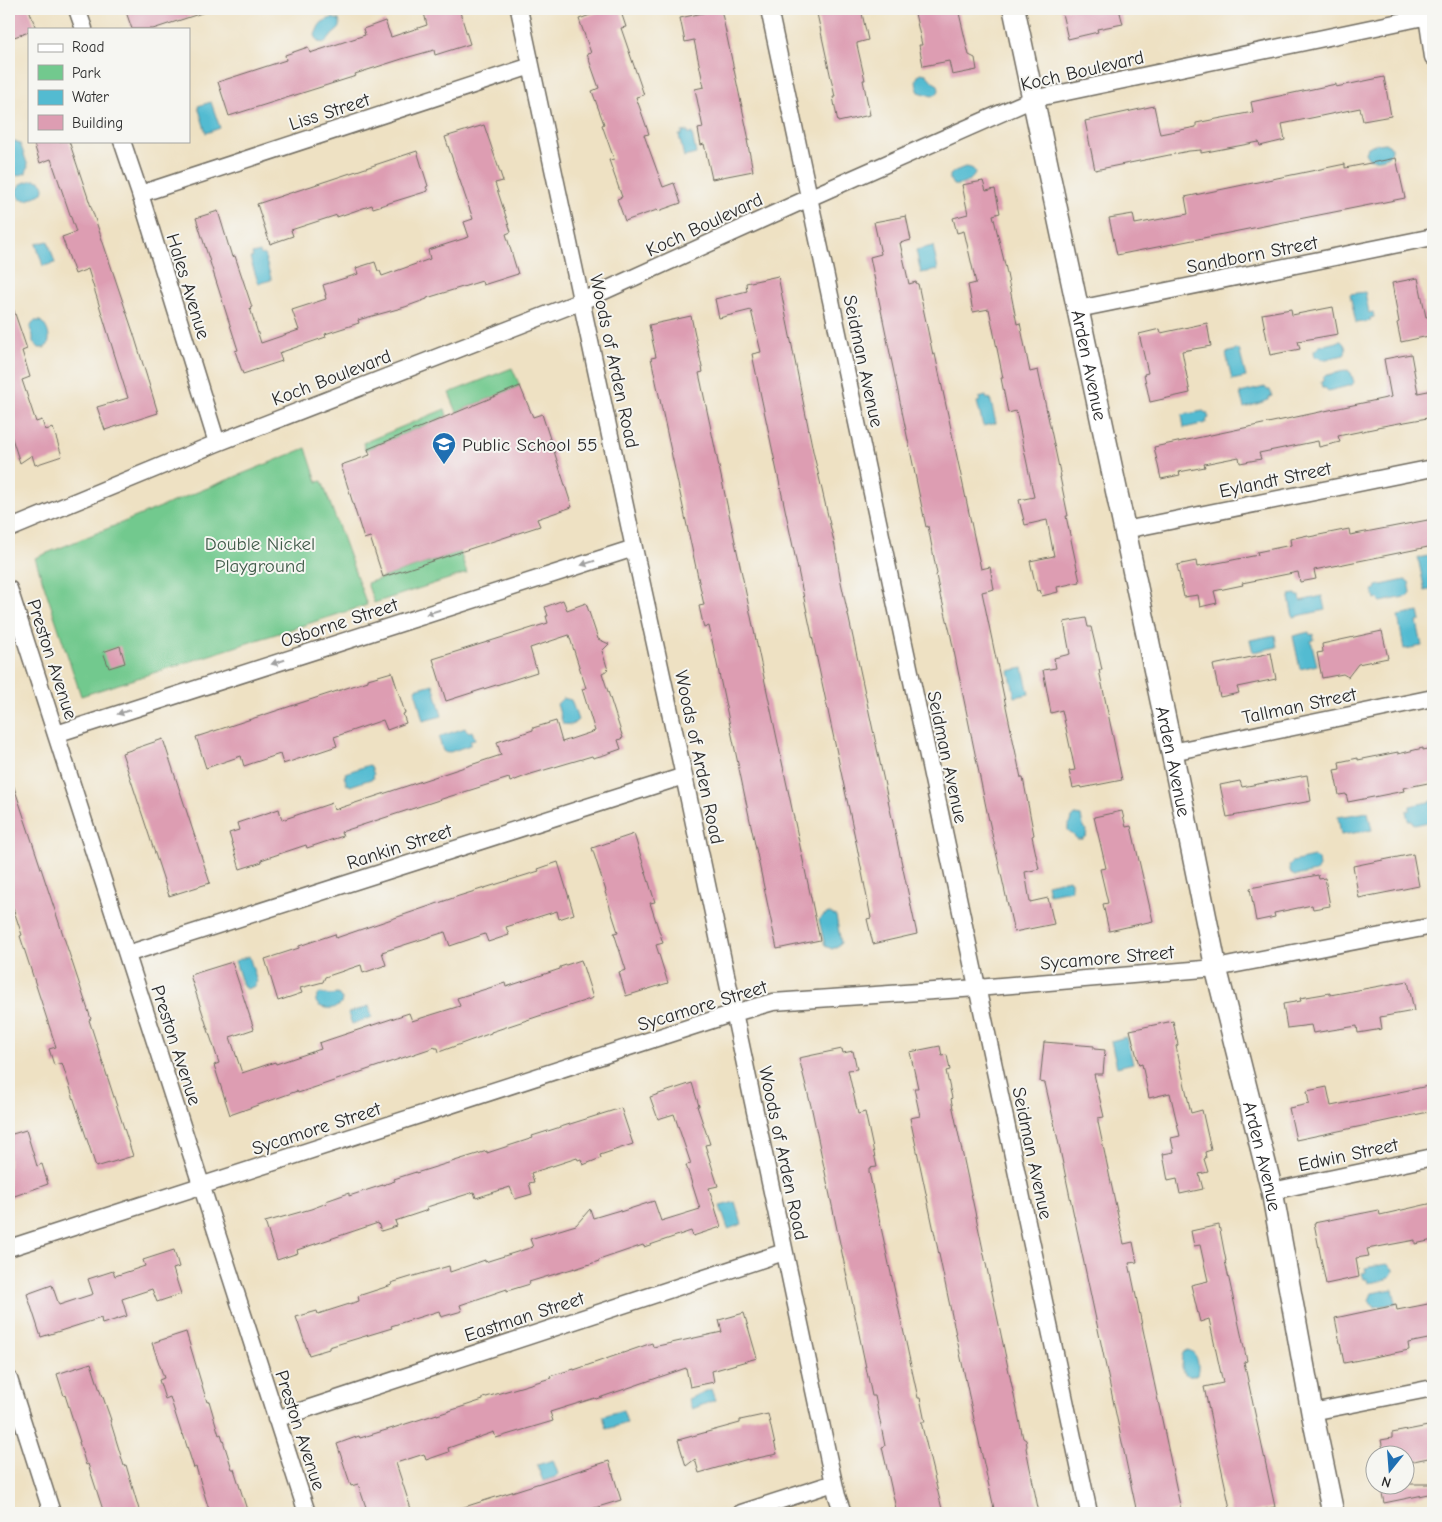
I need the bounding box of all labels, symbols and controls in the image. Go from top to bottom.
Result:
legend [28,28,190,142]
text: Road [72,38,104,56]
street label: Koch Boulevard [1018,46,1146,96]
text: Park [72,64,101,82]
text: Water [72,88,109,106]
street label: Liss Street [286,88,373,135]
text: Building [72,114,123,132]
street label: Koch Boulevard [643,188,766,262]
street label: Hales Avenue [162,231,215,342]
street label: Sandborn Street [1185,231,1320,278]
street label: Woods of Arden Road [585,272,643,450]
street label: Seidman Avenue [838,293,888,429]
street label: Arden Avenue [1066,308,1111,423]
street label: Koch Boulevard [269,345,394,411]
school or university icon: Public School 55 [431,431,457,465]
place label: Public School 55 [462,434,598,456]
street label: Eylandt Street [1217,457,1334,503]
park label: Double Nickel Playground [205,533,315,577]
one-way arrow [580,559,595,567]
street label: Osborne Street [278,593,401,652]
street label: Preston Avenue [22,597,82,722]
one-way arrow [425,609,440,617]
one-way arrow [271,659,286,667]
street label: Woods of Arden Road [670,668,728,846]
street label: Tallman Street [1240,683,1359,729]
street label: Seidman Avenue [922,689,972,825]
street label: Arden Avenue [1151,704,1195,819]
one-way arrow [116,709,131,716]
street label: Rankin Street [344,819,455,874]
street label: Sycamore Street [1039,941,1175,975]
street label: Sycamore Street [635,976,770,1036]
street label: Preston Avenue [146,983,206,1108]
street label: Woods of Arden Road [754,1064,812,1242]
street label: Seidman Avenue [1007,1085,1057,1221]
street label: Sycamore Street [249,1098,384,1160]
street label: Arden Avenue [1238,1099,1285,1213]
street label: Edwin Street [1296,1134,1401,1176]
street label: Eastman Street [462,1287,587,1347]
street label: Preston Avenue [270,1368,330,1493]
north arrow [1364,1444,1414,1494]
text: N [1379,1472,1393,1491]

